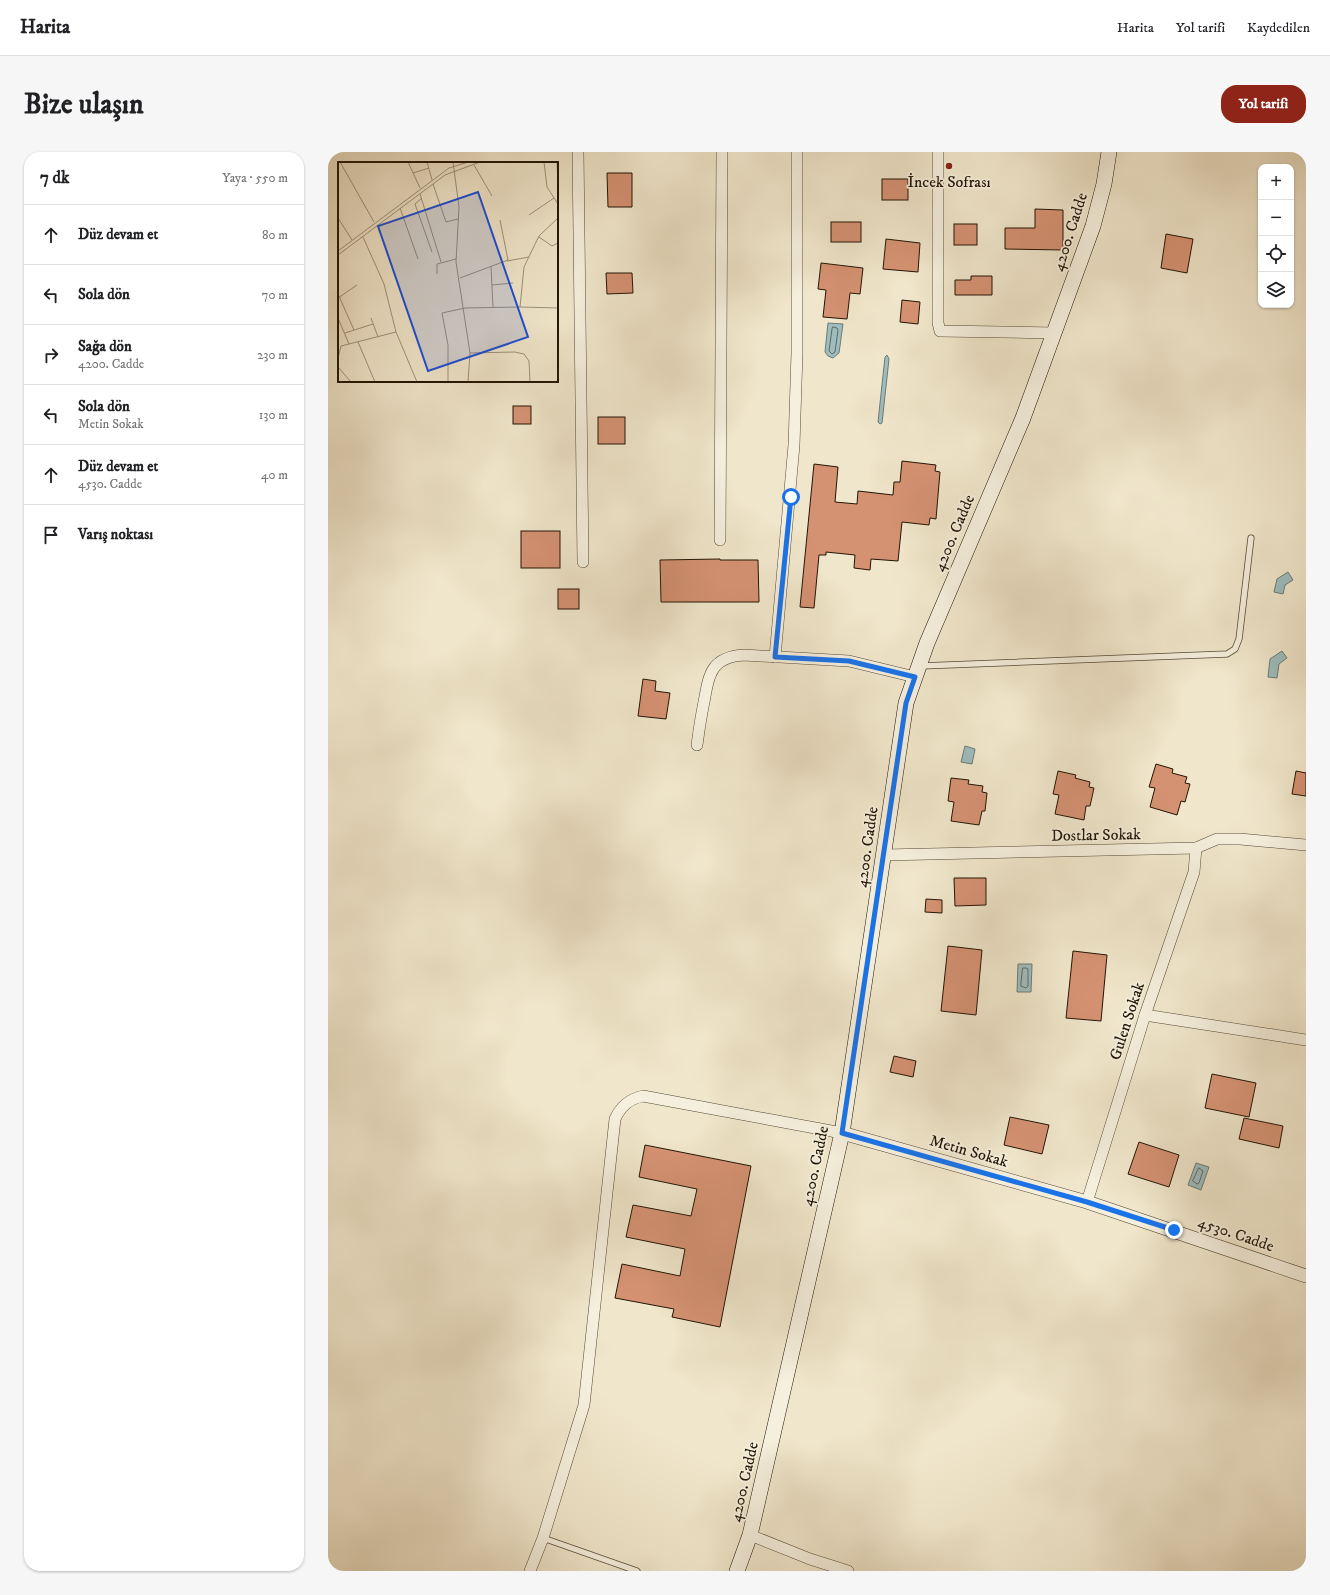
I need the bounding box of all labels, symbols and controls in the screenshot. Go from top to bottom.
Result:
text: Harita [20,16,70,39]
text: Harita [1117,19,1154,37]
text: Yol tarifi [1176,19,1225,37]
text: Kaydedilen [1247,19,1310,37]
button: Yol tarifi [1221,85,1306,123]
text: Bize ulaşın [24,87,144,122]
marker: İncek Sofrası [944,161,954,171]
inset map [338,162,558,382]
map controls [1258,164,1294,308]
button: + [1258,164,1294,200]
text: 7 dk [40,167,70,189]
text: Yaya · 550 m [222,170,288,186]
place label: İncek Sofrası [907,172,991,192]
street label: 4200. Cadde [1048,190,1092,274]
button: − [1258,200,1294,236]
icon: ahead [40,224,62,246]
text: Düz devam et [78,225,158,244]
text: 80 m [262,227,288,243]
button: locate [1258,236,1294,272]
button: layers [1258,272,1294,308]
icon: left [40,284,62,306]
text: Sola dön [78,285,130,304]
text: 70 m [262,287,288,303]
text: Sağa dön [78,337,132,356]
icon: right [40,344,62,366]
text: 230 m [257,347,288,363]
text: 4200. Cadde [78,356,144,372]
text: Sola dön [78,397,130,416]
icon: left [40,404,62,426]
text: 130 m [259,407,288,423]
text: Metin Sokak [78,416,144,432]
text: Düz devam et [78,457,158,476]
icon: ahead [40,464,62,486]
text: 40 m [261,467,288,483]
text: 4530. Cadde [78,476,142,492]
route start [782,488,800,506]
street label: 4200. Cadde [929,491,979,574]
icon: arrive [40,524,62,546]
text: Varış noktası [78,525,153,544]
street label: 4200. Cadde [851,805,883,889]
street label: Dostlar Sokak [1051,824,1141,846]
street label: Gulen Sokak [1105,979,1149,1063]
street label: 4200. Cadde [797,1124,833,1208]
street label: Metin Sokak [927,1130,1011,1172]
street label: 4530. Cadde [1195,1212,1277,1256]
route end [1165,1221,1183,1239]
street label: 4200. Cadde [725,1440,763,1524]

